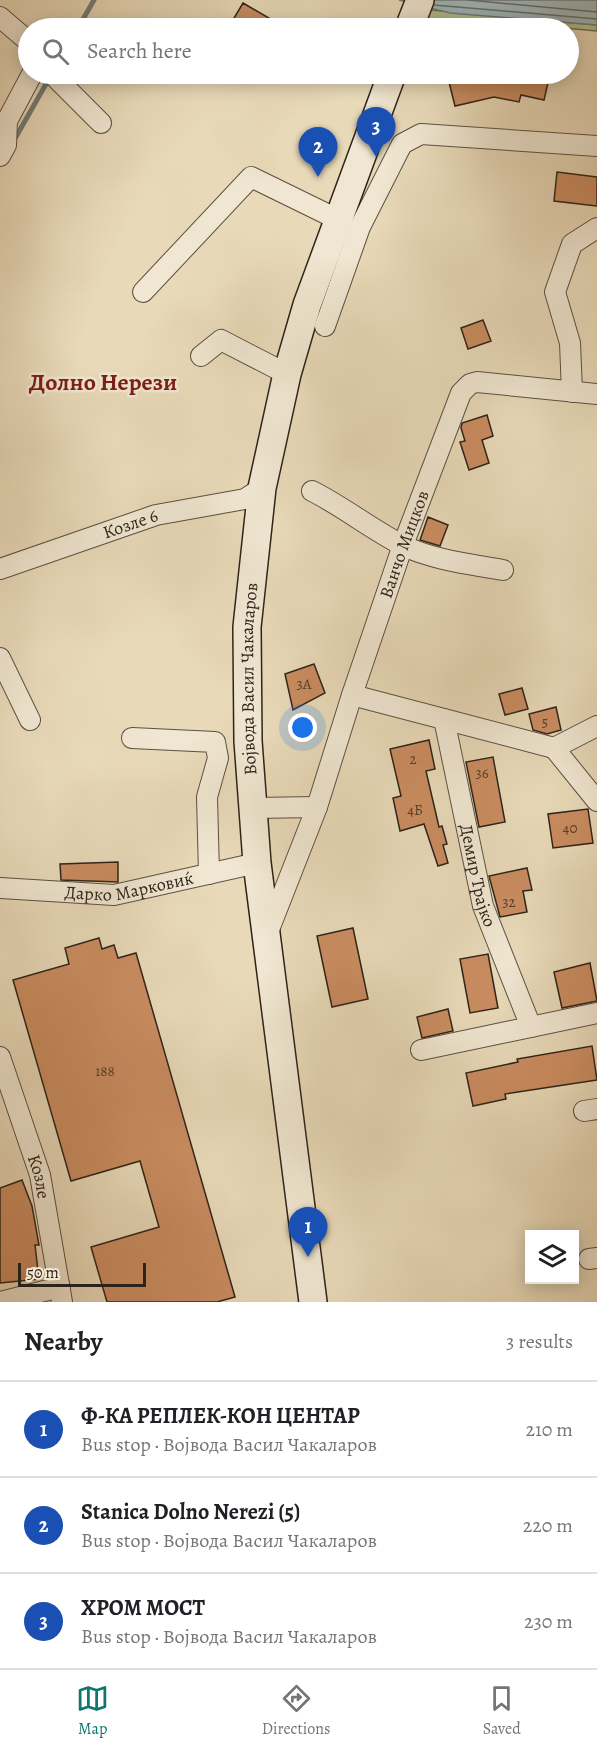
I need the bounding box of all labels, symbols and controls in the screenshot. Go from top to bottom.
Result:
search box [18,18,579,84]
icon: search [39,35,72,68]
text: Search here [87,36,192,66]
pin: 3 [356,108,395,157]
pin: 2 [298,128,338,177]
district label: Долно Нерези [29,366,177,398]
street label: Ванчо Мицков [374,487,435,602]
street label: Козле 6 [100,503,161,545]
street label: Војвода Васил Чакаларов [235,581,264,776]
house number: 3A [296,674,312,694]
house number: 5 [542,712,548,732]
your location [288,713,317,742]
house number: 2 [409,749,417,769]
house number: 36 [475,763,489,783]
house number: 4Б [407,800,423,820]
house number: 40 [563,818,577,838]
street label: Демир Трајко [454,822,502,930]
street label: Дарко Марковиќ [64,866,196,907]
house number: 32 [502,892,516,912]
house number: 188 [95,1061,115,1081]
street label: Козле [22,1151,56,1201]
pin: 1 [288,1208,328,1257]
map controls [525,1230,579,1284]
button: layers [525,1230,579,1284]
scale bar [18,1260,146,1288]
text: 50 m [27,1262,59,1284]
text: Nearby [24,1324,103,1359]
text: 3 results [506,1328,573,1355]
text: Ф-КА РЕПЛЕК-КОН ЦЕНТАР [81,1401,360,1431]
text: 1 [40,1416,47,1443]
text: 210 m [525,1416,573,1443]
text: Bus stop · Војвода Васил Чакаларов [81,1431,377,1458]
text: Stanica Dolno Nerezi (5) [81,1497,300,1527]
text: 2 [39,1512,48,1539]
text: 220 m [523,1512,573,1539]
text: Bus stop · Војвода Васил Чакаларов [81,1527,377,1554]
text: ХРОМ МОСТ [81,1593,205,1623]
text: 3 [39,1608,48,1635]
text: 230 m [524,1608,573,1635]
text: Bus stop · Војвода Васил Чакаларов [81,1623,377,1650]
tab: Map [76,1682,109,1740]
tab: Directions [262,1682,330,1740]
tab: Saved [483,1682,521,1740]

